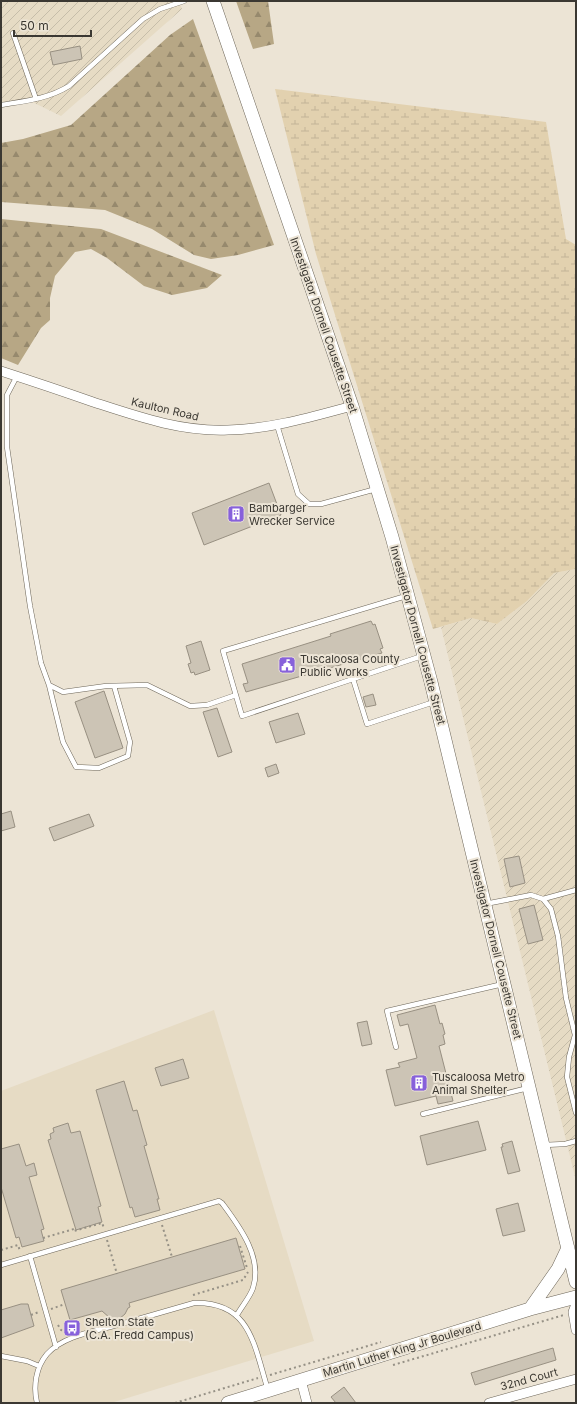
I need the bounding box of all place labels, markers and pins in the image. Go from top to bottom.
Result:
place label: Bambarger Wrecker Service [249,501,335,528]
building icon: Bambarger Wrecker Service [226,504,246,524]
place label: Tuscaloosa County Public Works [300,652,400,679]
public building icon: Tuscaloosa County Public Works [277,655,297,675]
place label: Tuscaloosa Metro Animal Shelter [432,1070,525,1097]
building icon: Tuscaloosa Metro Animal Shelter [409,1073,429,1093]
place label: Shelton State (C.A. Fredd Campus) [85,1315,194,1342]
bus stop icon: Shelton State (C.A. Fredd Campus) [62,1318,82,1338]

